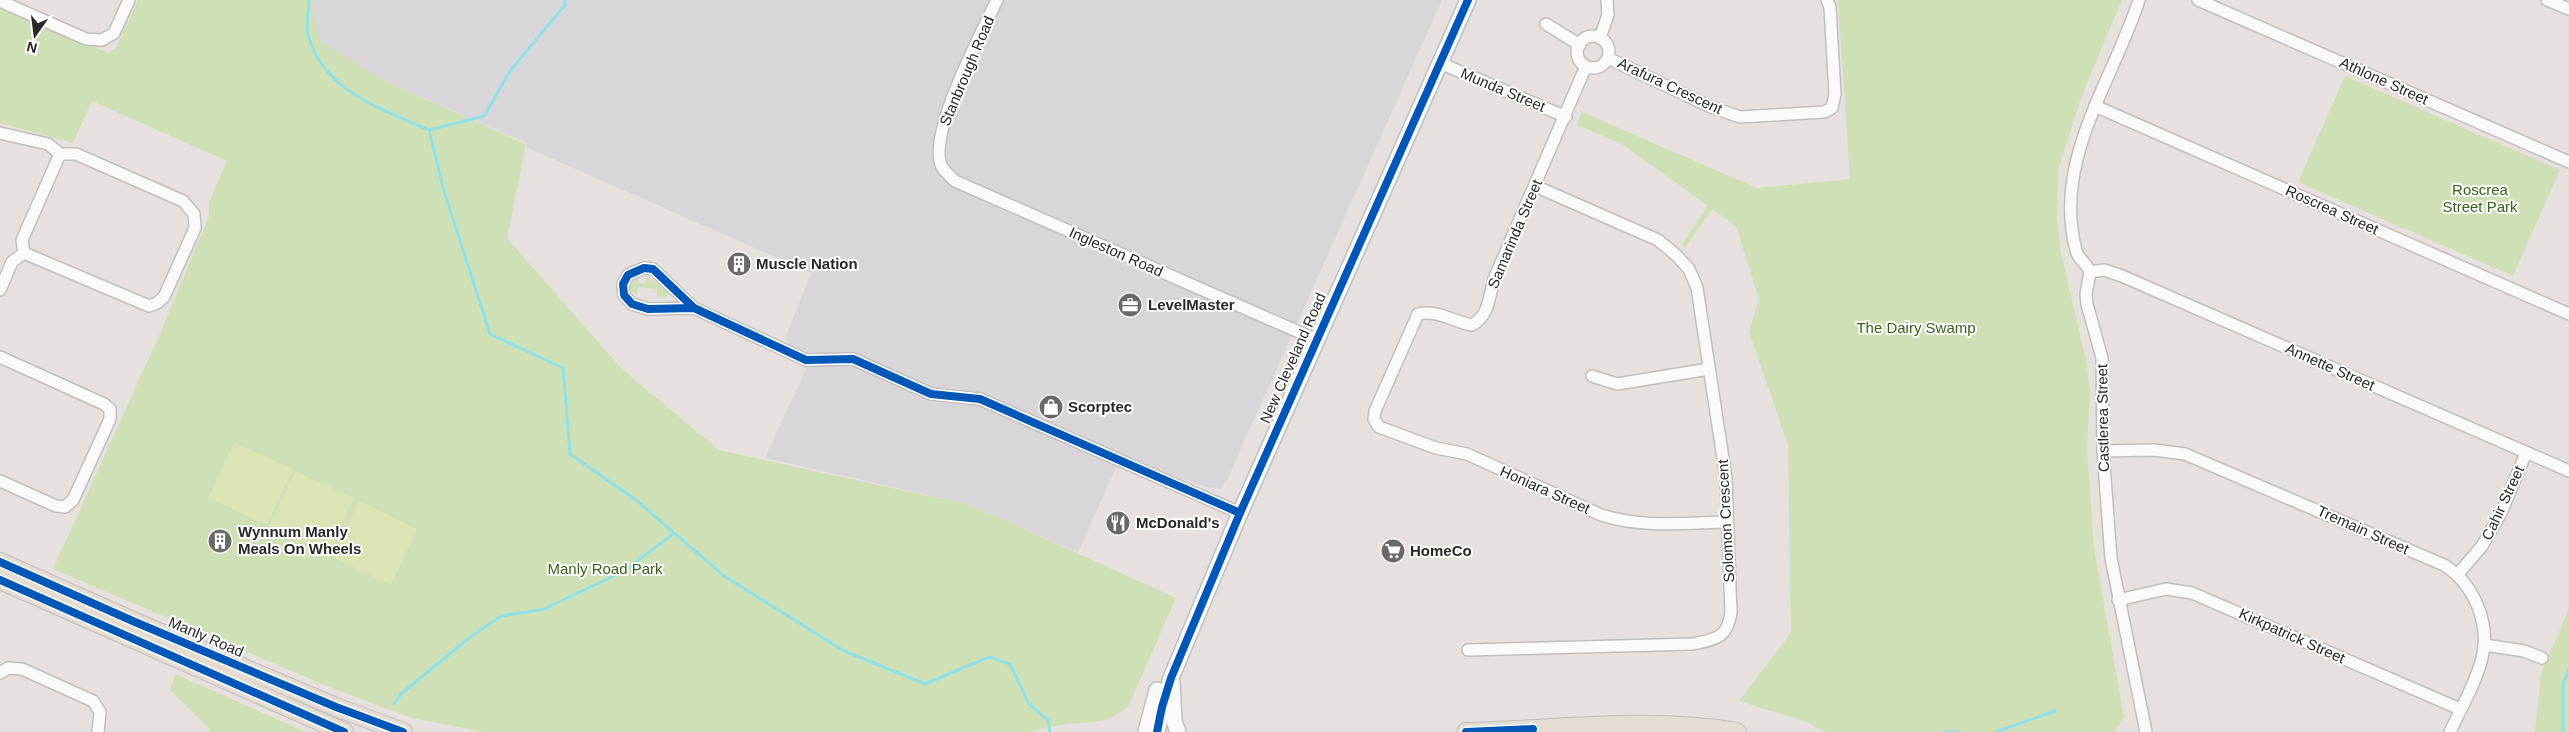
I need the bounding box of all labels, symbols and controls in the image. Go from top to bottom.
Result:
north arrow [10,10,60,60]
street label: Stanbrough Road [936,13,997,128]
text: N [25,39,39,57]
street label: Athlone Street [2337,53,2432,108]
street label: Arafura Crescent [1615,54,1726,118]
street label: Munda Street [1458,64,1549,115]
street label: Samarinda Street [1484,176,1545,291]
street label: Roscrea Street [2283,181,2382,238]
park label: Roscrea Street Park [2442,181,2518,215]
street label: Ingleston Road [1067,223,1166,280]
building icon: Muscle Nation [726,251,752,277]
place label: Muscle Nation [756,255,858,272]
street label: New Cleveland Road [1256,290,1329,426]
office icon: LevelMaster [1117,292,1143,318]
place label: LevelMaster [1148,296,1235,313]
park label: The Dairy Swamp [1856,319,1976,336]
street label: Annette Street [2283,339,2378,394]
street label: Castlerea Street [2093,363,2112,472]
shop icon: Scorptec [1038,394,1064,420]
place label: Scorptec [1068,398,1132,415]
street label: Solomon Crescent [1714,458,1737,583]
street label: Honiara Street [1498,462,1594,517]
street label: Cahir Street [2478,462,2528,543]
street label: Tremain Street [2315,502,2412,558]
restaurant icon: McDonald's [1105,510,1131,536]
place label: McDonald's [1136,514,1220,531]
place label: Wynnum Manly Meals On Wheels [238,523,361,557]
building icon: Wynnum Manly Meals On Wheels [207,528,233,554]
supermarket icon: HomeCo [1380,538,1406,564]
place label: HomeCo [1410,542,1472,559]
park label: Manly Road Park [547,560,663,577]
street label: Kirkpatrick Street [2237,605,2349,667]
street label: Manly Road [166,613,246,660]

